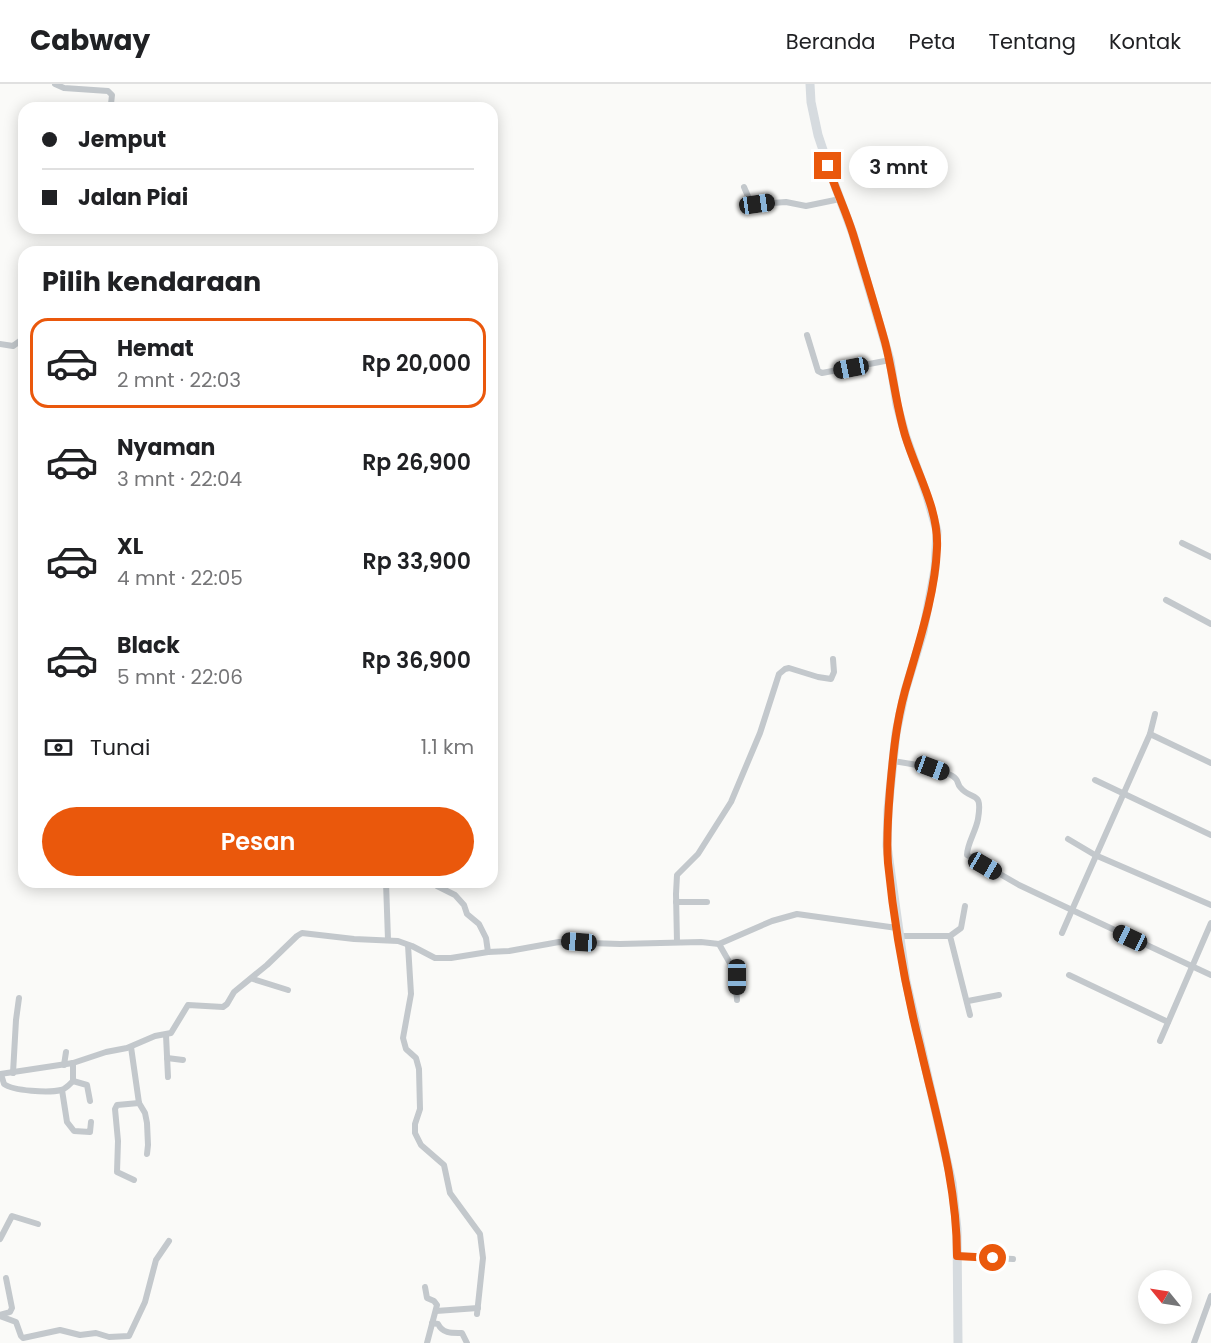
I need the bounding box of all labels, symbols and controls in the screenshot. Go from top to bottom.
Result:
text: Cabway [30,21,150,60]
text: Beranda [786,27,876,56]
text: Peta [909,27,956,56]
text: Tentang [989,27,1076,56]
text: Kontak [1109,27,1181,56]
text: Jemput [78,124,166,155]
callout: 3 mnt [849,145,948,187]
route end [814,152,841,179]
text: 3 mnt [869,153,928,181]
text: Jalan Piai [78,182,188,213]
car [738,193,776,215]
text: Pilih kendaraan [42,263,261,300]
text: Hemat [117,333,194,364]
icon: car [45,336,99,390]
text: Rp 20,000 [362,348,471,379]
car [832,356,870,380]
text: 2 mnt · 22:03 [117,366,241,394]
text: Nyaman [117,432,215,463]
icon: car [45,435,99,489]
text: Rp 26,900 [362,447,471,478]
text: 3 mnt · 22:04 [117,465,242,493]
text: XL [117,531,143,562]
icon: car [45,534,99,588]
text: Rp 33,900 [363,546,471,577]
text: 4 mnt · 22:05 [117,564,243,592]
text: Black [117,630,180,661]
icon: car [45,633,99,687]
text: Rp 36,900 [362,645,471,676]
text: 5 mnt · 22:06 [117,663,243,691]
icon: cash [42,731,75,764]
text: Tunai [90,732,150,763]
text: 1.1 km [421,733,474,761]
car [912,753,952,783]
button: Pesan [42,807,474,876]
car [965,849,1005,883]
car [1110,922,1150,954]
car [560,932,598,952]
car [728,959,746,995]
route start [979,1244,1006,1271]
north arrow [1138,1270,1192,1324]
map controls [1138,1270,1192,1324]

